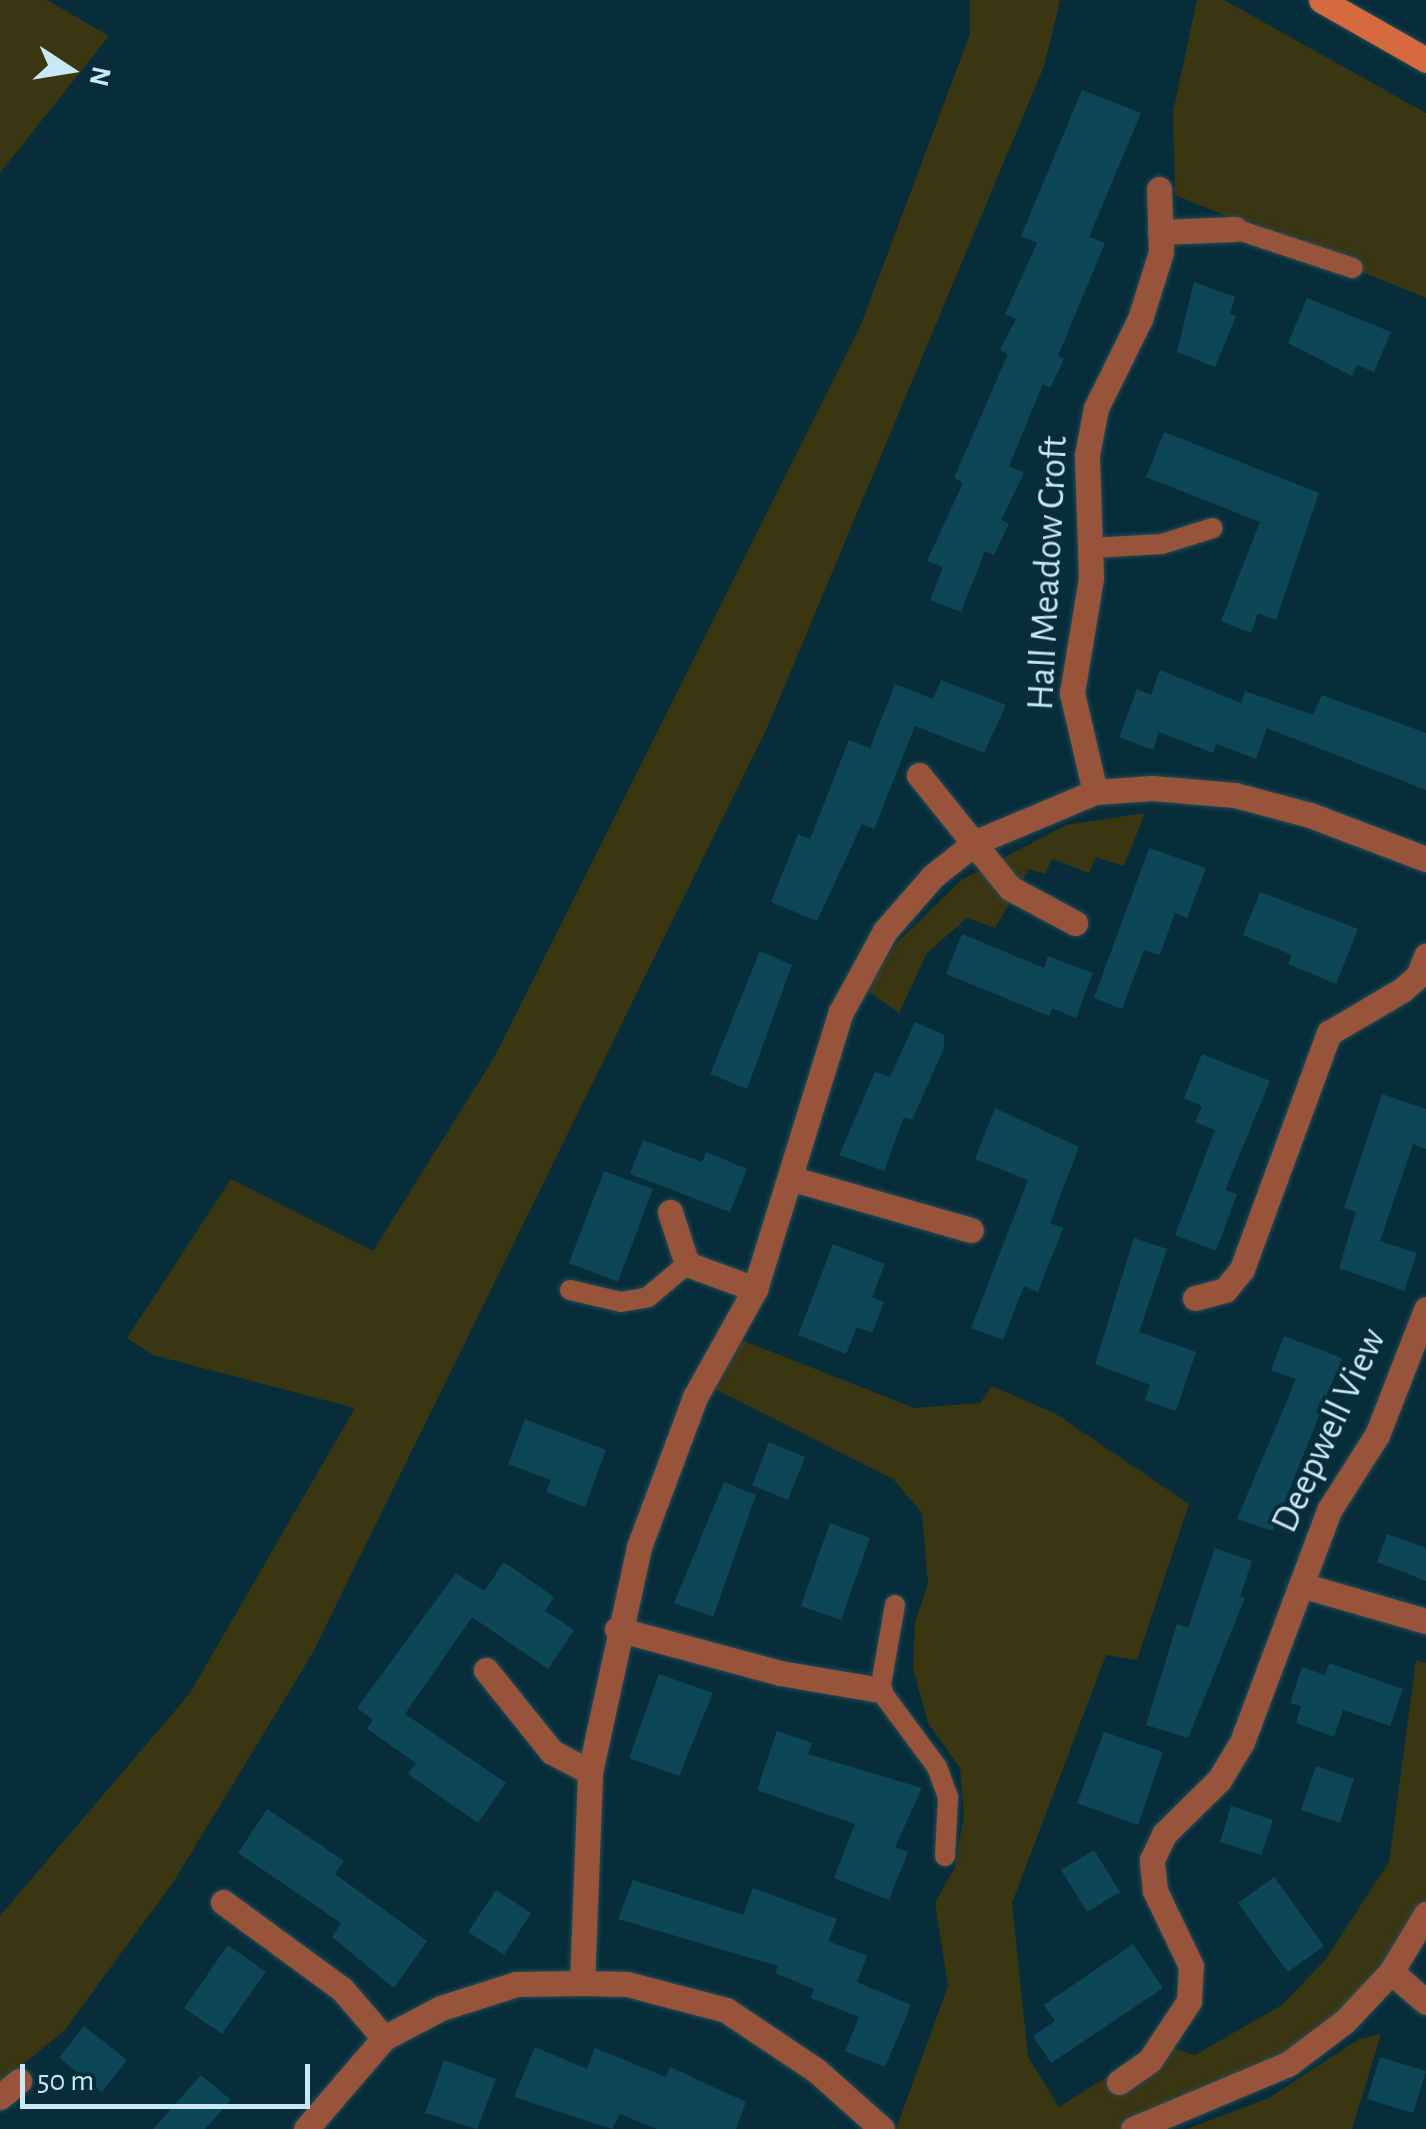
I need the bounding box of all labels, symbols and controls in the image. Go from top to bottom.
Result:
north arrow [20,20,120,120]
text: N [84,64,115,89]
street label: Hall Meadow Croft [1019,435,1079,711]
street label: Deepwell View [1263,1322,1397,1540]
scale bar [25,2044,315,2106]
text: 50 m [37,2066,94,2096]

